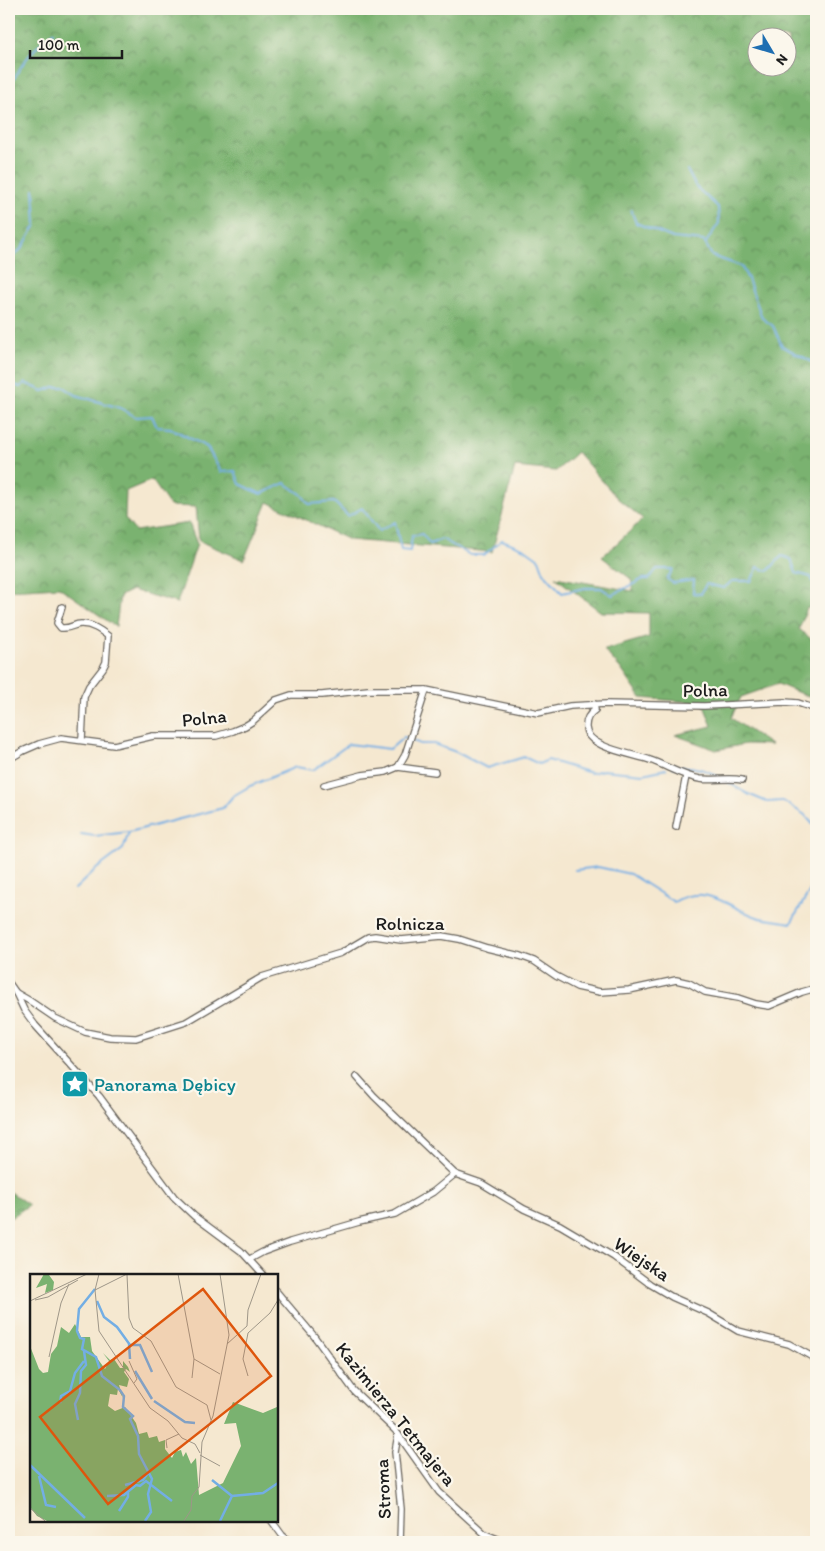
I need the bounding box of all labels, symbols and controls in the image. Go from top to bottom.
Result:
scale bar [30,28,122,60]
north arrow [748,28,798,78]
text: 100 m [38,36,80,54]
text: N [772,51,791,69]
street label: Polna [682,678,728,702]
street label: Polna [180,704,228,732]
street label: Rolnicza [375,912,445,935]
place icon: Panorama Dębicy [60,1069,90,1099]
place label: Panorama Dębicy [94,1073,236,1096]
street label: Wiejska [609,1232,675,1286]
inset map [30,1274,278,1521]
street label: Kazimierza Tetmajera [331,1337,461,1491]
street label: Stroma [370,1458,396,1520]

